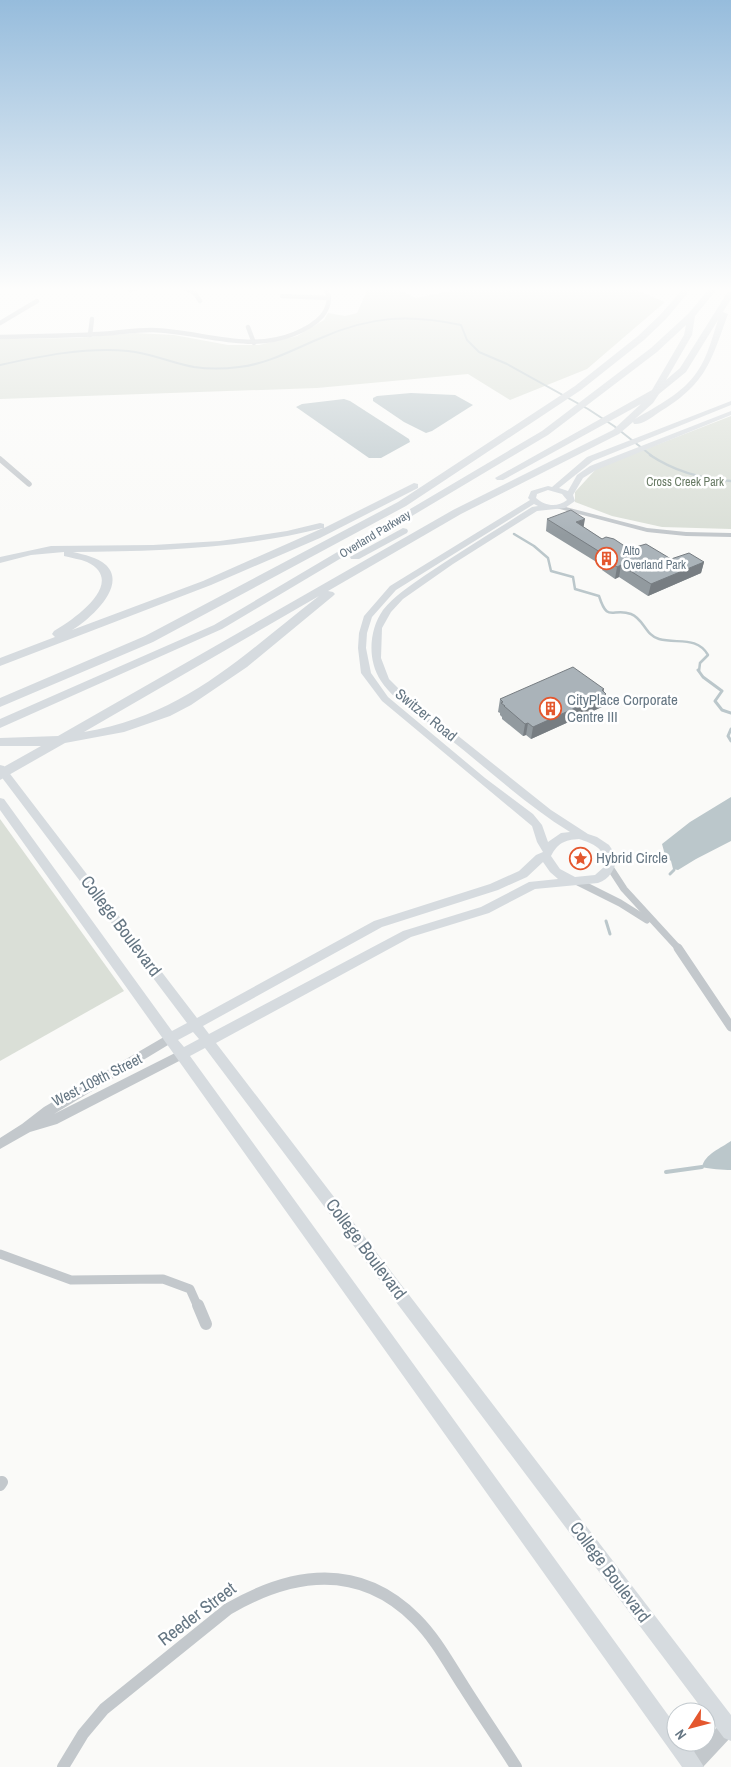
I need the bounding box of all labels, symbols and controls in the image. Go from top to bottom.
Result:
park label: Cross Creek Park [646,474,724,490]
street label: Overland Parkway [336,506,414,562]
place label: Alto Overland Park [622,543,686,573]
building icon: Alto Overland Park [595,546,619,570]
street label: Switzer Road [391,683,462,746]
place label: CityPlace Corporate Centre III [567,689,678,727]
building icon: CityPlace Corporate Centre III [539,697,563,721]
place icon: Hybrid Circle [568,846,592,870]
place label: Hybrid Circle [596,847,668,868]
street label: College Boulevard [75,870,168,981]
street label: West 109th Street [48,1048,146,1111]
street label: College Boulevard [320,1193,413,1304]
street label: College Boulevard [564,1516,657,1627]
street label: Reeder Street [152,1576,241,1651]
north arrow [666,1702,716,1752]
text: N [671,1726,690,1743]

